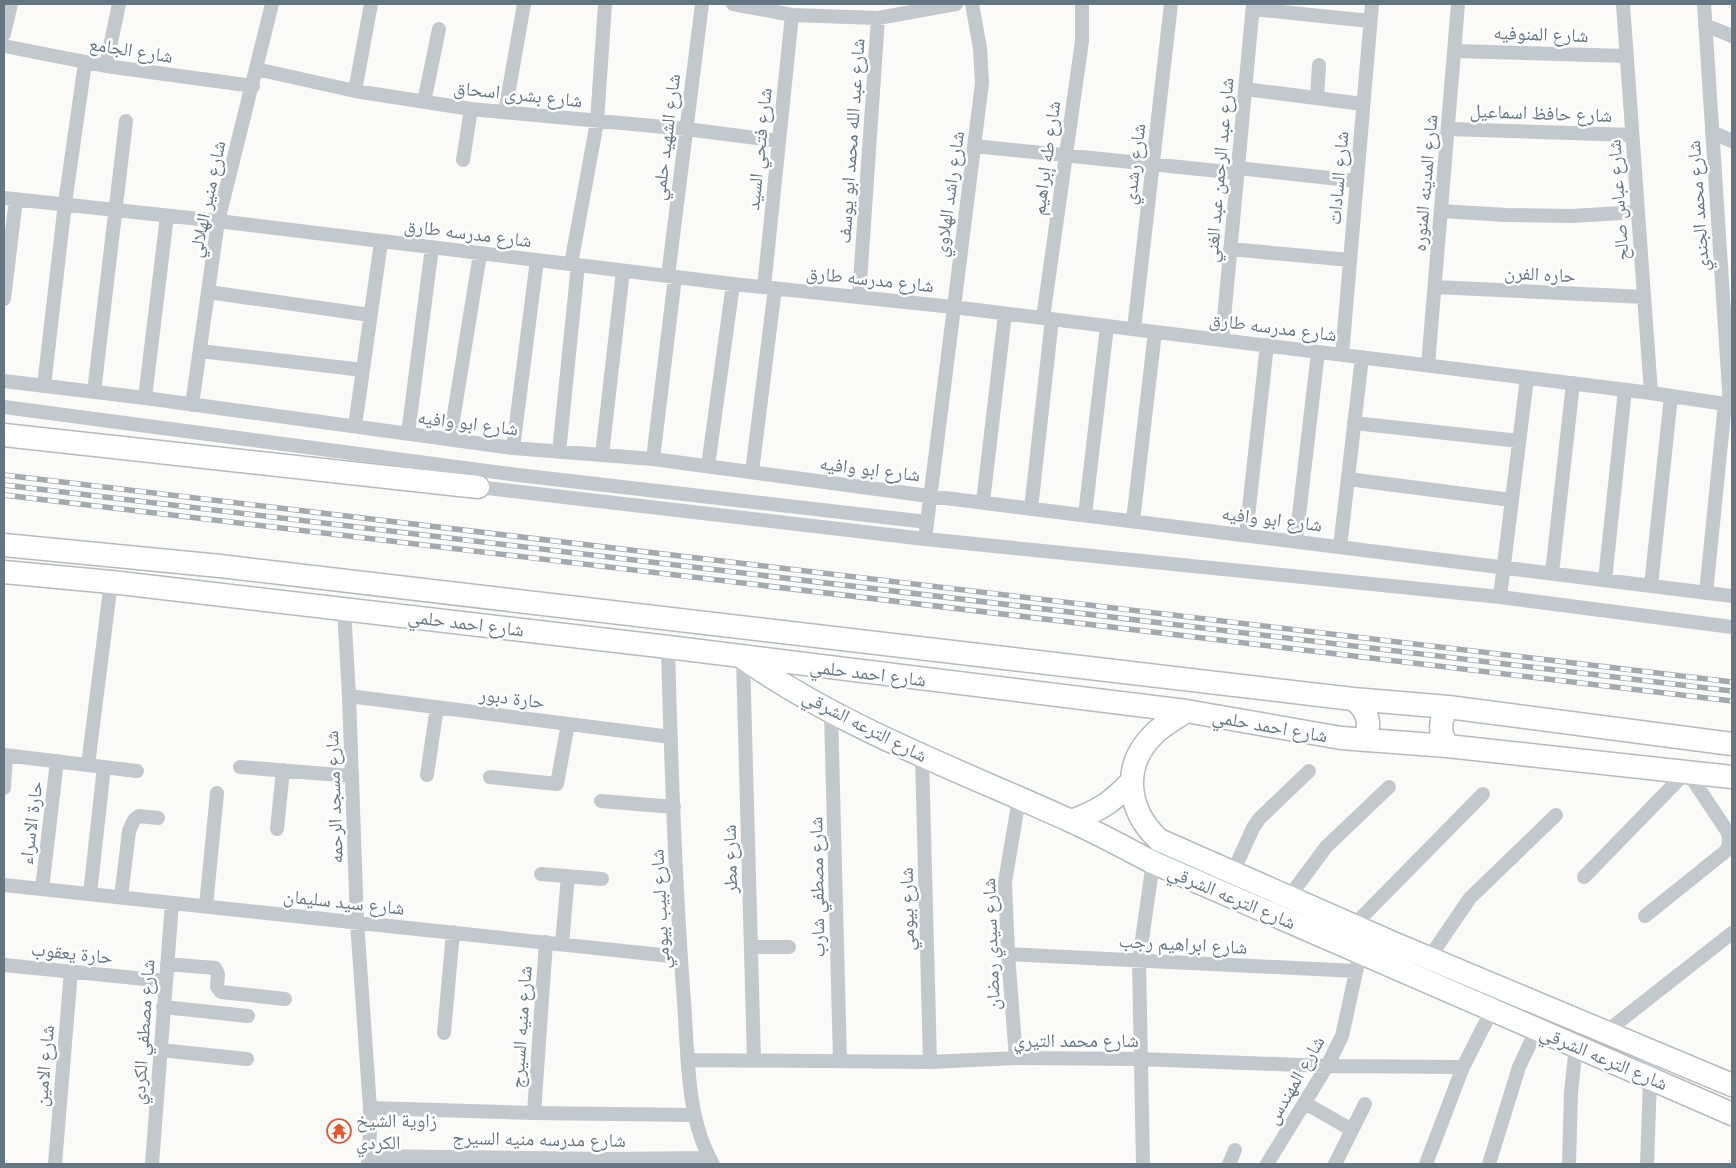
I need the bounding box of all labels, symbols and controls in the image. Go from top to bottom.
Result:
street label: شارع المنوفيه [1493,21,1589,47]
street label: شارع الجامع [87,32,175,69]
street label: شارع عبد الله محمد ابو يوسف [832,38,870,244]
street label: شارع الشهيد حلمي [647,72,689,202]
street label: شارع بشرى اسحاق [452,76,584,112]
street label: شارع عبد الرحمن عبد الغني [1199,77,1242,264]
street label: شارع فتحي السيد [741,87,781,212]
street label: شارع طه إبراهيم [1027,99,1067,217]
street label: شارع حافظ اسماعيل [1469,99,1613,127]
street label: شارع المدينه المنوره [1408,114,1442,252]
street label: شارع رشدي [1118,122,1154,206]
street label: شارع راشد الهلاوي [929,130,973,259]
street label: شارع السادات [1322,130,1354,226]
street label: شارع منير الهلالي [183,139,234,260]
street label: شارع عباس صالح [1602,139,1635,261]
street label: شارع محمد الجندي [1682,139,1718,272]
street label: شارع مدرسه طارق [403,214,533,252]
street label: شارع مدرسه طارق [805,261,935,297]
street label: حاره الفرن [1504,261,1576,287]
street label: شارع مدرسه طارق [1208,308,1338,346]
street label: شارع ابو وافيه [416,405,520,441]
street label: شارع ابو وافيه [818,451,922,487]
street label: شارع ابو وافيه [1220,501,1324,537]
street label: شارع احمد حلمي [406,604,525,645]
street label: شارع احمد حلمي [808,654,927,695]
street label: حارة دبور [477,682,546,713]
street label: شارع الترعه الشرقي [797,685,931,771]
street label: شارع احمد حلمي [1210,705,1329,751]
street label: شارع مسجد الرحمه [320,730,348,864]
street label: حارة الاسراء [14,780,48,866]
street label: شارع مصطفي شارب [804,816,834,958]
street label: شارع مطر [718,824,742,895]
street label: شارع لبيب بيومي [645,848,678,970]
street label: شارع الترعه الشرقي [1163,860,1299,938]
street label: شارع بيومي [895,867,923,951]
street label: شارع سيدي رمضان [977,877,1009,1011]
street label: شارع سيد سليمان [282,884,406,920]
street label: شارع ابراهيم رجب [1118,929,1248,960]
street label: حارة يعقوب [30,937,114,969]
street label: شارع مصطفي الكردي [126,958,163,1106]
street label: شارع منيه السيرج [505,965,537,1089]
street label: شارع الترعه الشرقي [1535,1021,1671,1099]
street label: شارع الامين [29,1024,59,1108]
street label: شارع محمد التيري [1013,1029,1139,1055]
street label: شارع المهندس [1260,1032,1330,1128]
place label: زاوية الشيخ الكردي [356,1109,437,1157]
temple icon: زاوية الشيخ الكردي [326,1118,352,1144]
street label: شارع مدرسه منيه السيرج [452,1126,626,1152]

